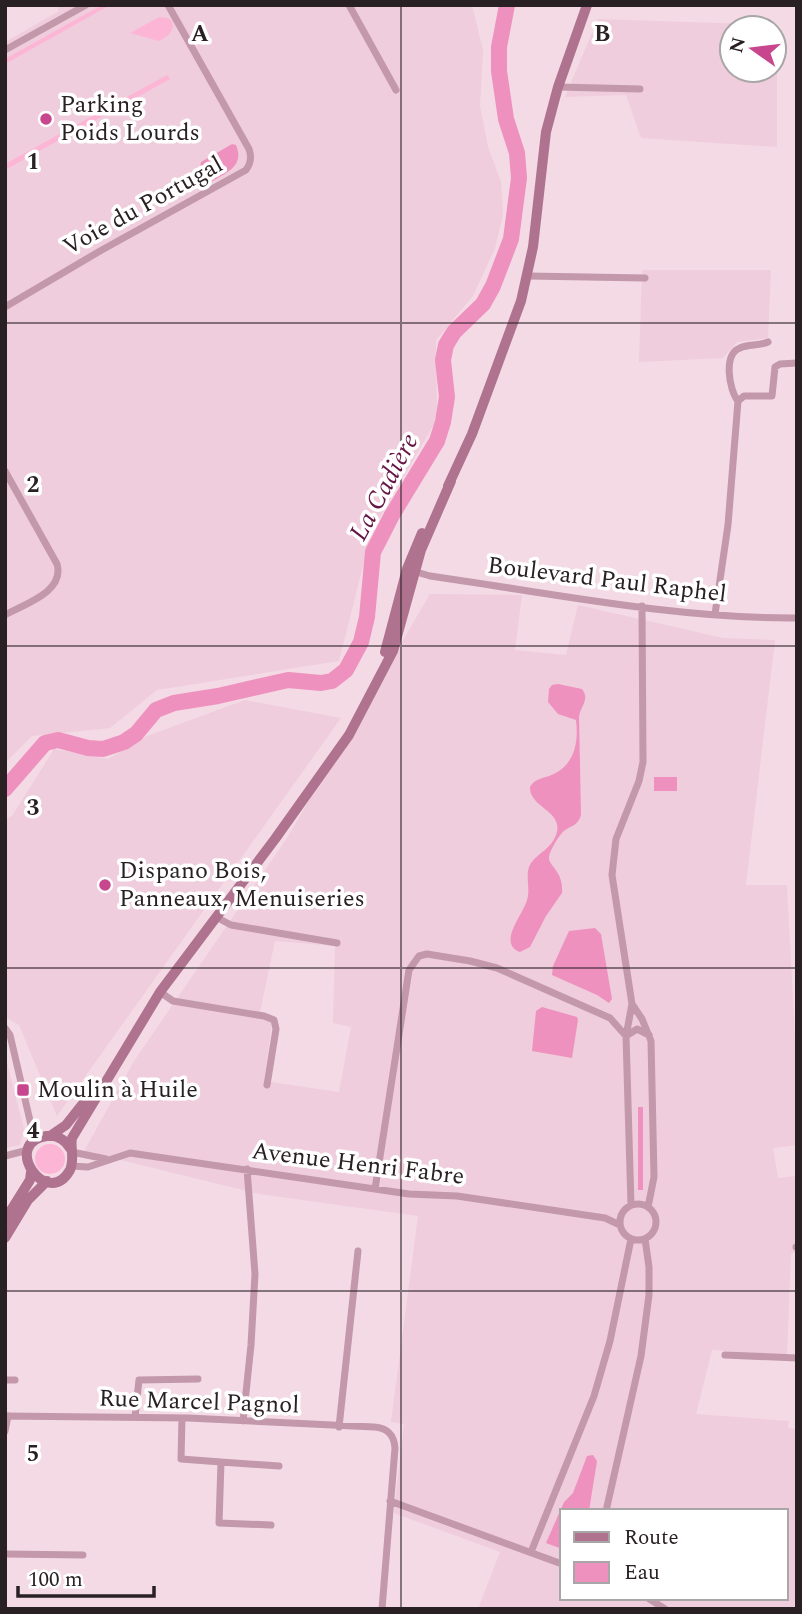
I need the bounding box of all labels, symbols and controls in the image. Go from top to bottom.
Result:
north arrow [718,14,788,84]
text: A [191,17,209,52]
text: B [594,17,610,52]
text: N [722,34,754,56]
place label: Parking Poids Lourds [60,87,200,151]
marker: Parking Poids Lourds [38,111,54,127]
text: 1 [27,145,39,180]
street label: Voie du Portugal [56,147,230,265]
water label: La Cadière [339,426,429,548]
text: 2 [27,468,40,503]
street label: Boulevard Paul Raphel [485,547,729,613]
text: 3 [27,791,40,826]
place label: Dispano Bois, Panneaux, Menuiseries [119,853,365,917]
marker: Dispano Bois, Panneaux, Menuiseries [97,877,113,893]
place label: Moulin à Huile [37,1072,198,1108]
marker: Moulin à Huile [15,1082,31,1098]
text: 4 [27,1114,40,1149]
street label: Avenue Henri Fabre [250,1133,466,1195]
street label: Rue Marcel Pagnol [98,1381,300,1423]
text: 5 [27,1437,39,1472]
legend [560,1509,788,1600]
text: Route [624,1522,679,1554]
scale bar [18,1554,154,1598]
text: Eau [624,1557,660,1589]
text: 100 m [28,1564,83,1596]

